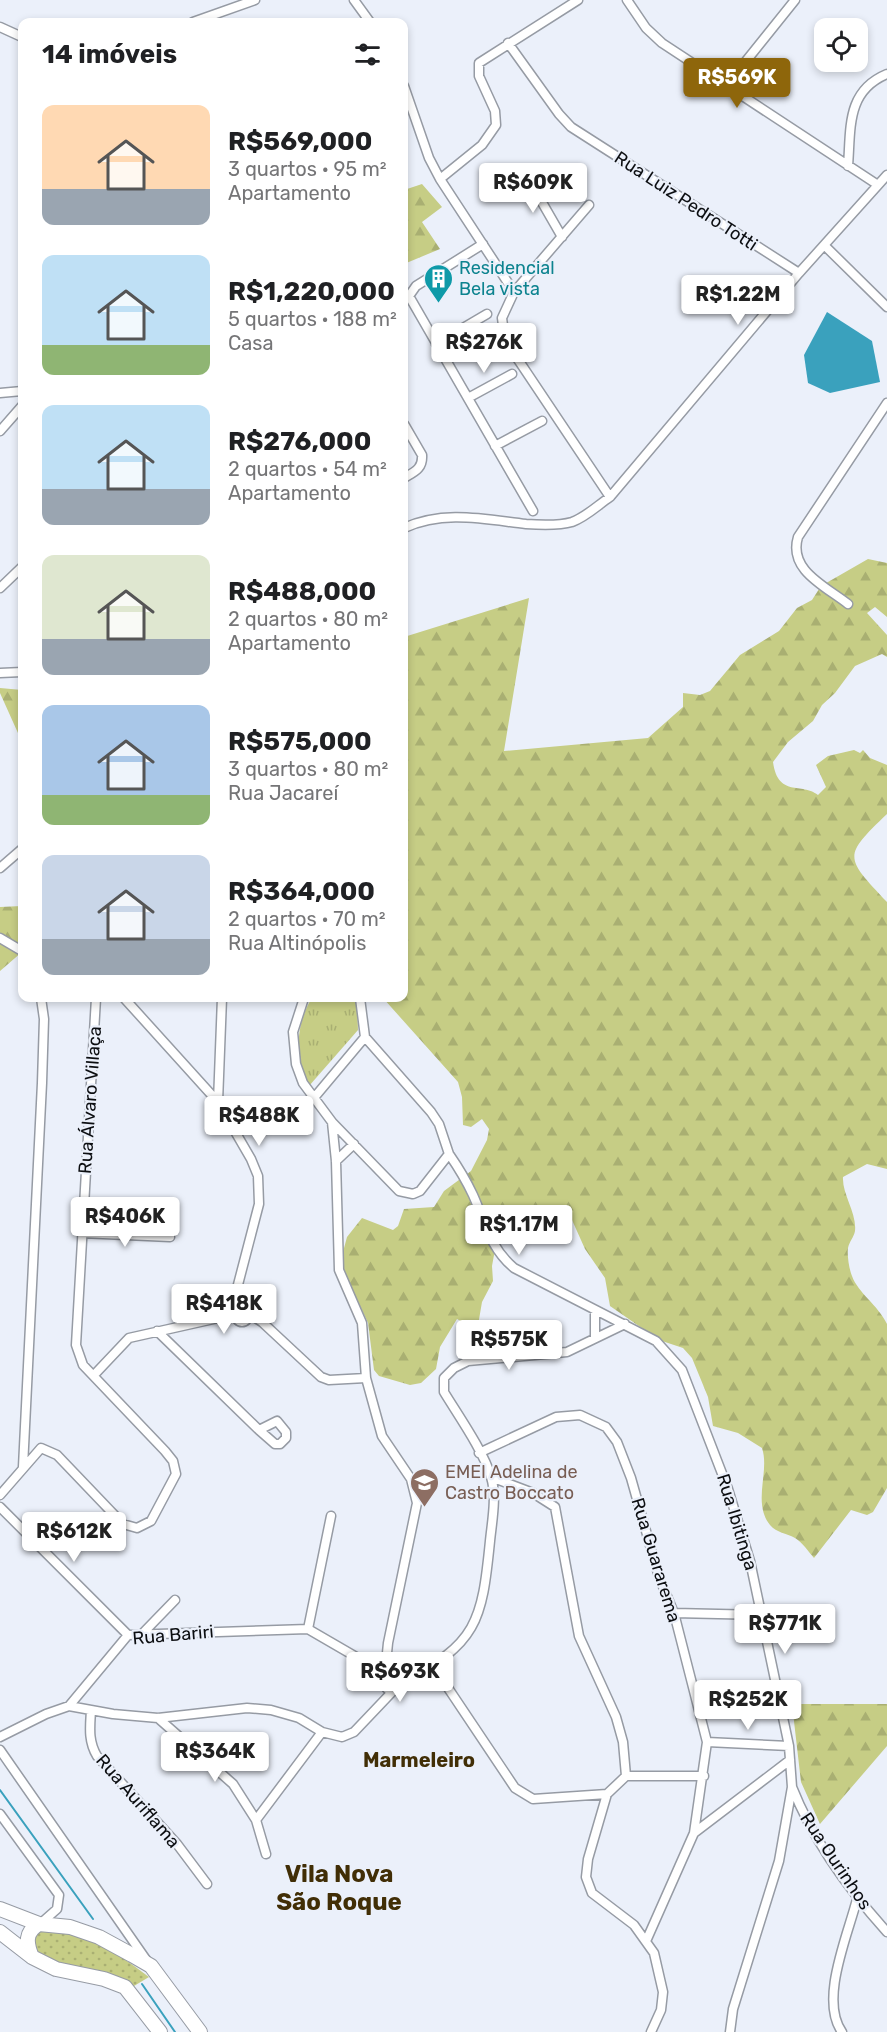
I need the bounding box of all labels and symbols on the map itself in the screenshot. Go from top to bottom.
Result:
pin: R$569K [688,58,786,109]
street label: Rua Luiz Pedro Totti [610,147,762,255]
pin: R$609K [484,163,582,214]
place label: Residencial Bela vista [459,257,555,300]
building icon: Residencial Bela vista [422,262,454,304]
pin: R$1.22M [683,275,793,326]
pin: R$276K [435,323,533,374]
street label: Rua Álvaro Villaça [74,1025,106,1175]
pin: R$488K [210,1096,308,1147]
pin: R$406K [76,1197,174,1248]
pin: R$1.17M [464,1205,574,1256]
pin: R$418K [175,1284,273,1335]
pin: R$575K [460,1320,558,1371]
place label: EMEI Adelina de Castro Boccato [445,1461,577,1504]
school or university icon: EMEI Adelina de Castro Boccato [408,1466,440,1508]
street label: Rua Ibitinga [712,1471,762,1573]
street label: Rua Guararema [627,1495,685,1625]
pin: R$612K [25,1512,123,1563]
pin: R$771K [736,1604,834,1655]
street label: Rua Bariri [132,1620,214,1650]
pin: R$693K [351,1652,449,1703]
pin: R$252K [699,1680,797,1731]
pin: R$364K [166,1732,264,1783]
district label: Marmeleiro [363,1748,475,1772]
street label: Rua Auriflama [91,1750,185,1852]
street label: Rua Ourinhos [795,1808,877,1914]
district label: Vila Nova São Roque [276,1860,402,1916]

